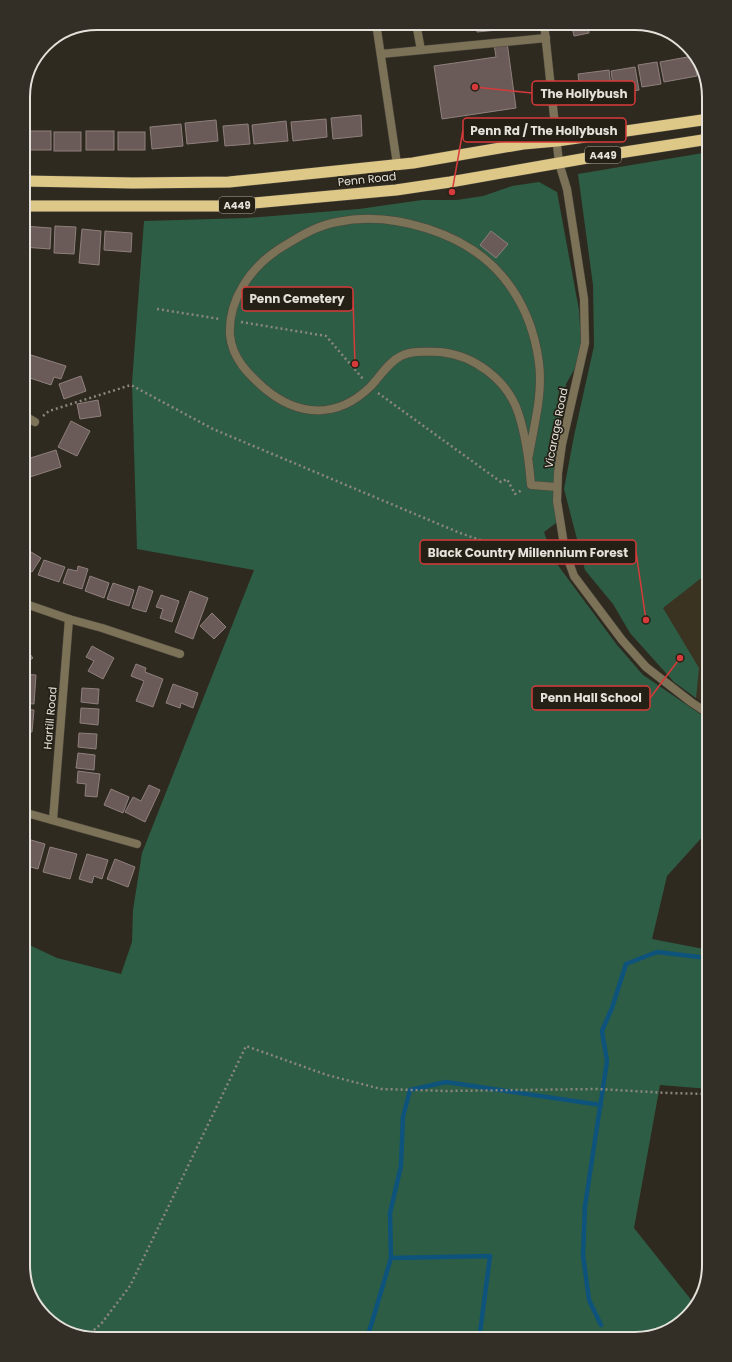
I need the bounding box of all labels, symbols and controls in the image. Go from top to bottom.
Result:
callout: The Hollybush [532,81,635,105]
text: The Hollybush [540,85,628,102]
callout: Penn Rd / The Hollybush [463,118,626,142]
text: Penn Rd / The Hollybush [470,122,618,139]
road number: A449 [585,147,621,163]
street label: Penn Road [337,168,397,190]
road number: A449 [219,197,255,213]
callout: Penn Cemetery [242,287,353,311]
text: Penn Cemetery [249,290,345,307]
street label: Vicarage Road [540,386,572,470]
callout: Black Country Millennium Forest [420,540,636,564]
text: Black Country Millennium Forest [428,544,628,561]
street label: Hartill Road [39,686,61,750]
callout: Penn Hall School [532,686,650,710]
text: Penn Hall School [540,689,642,706]

